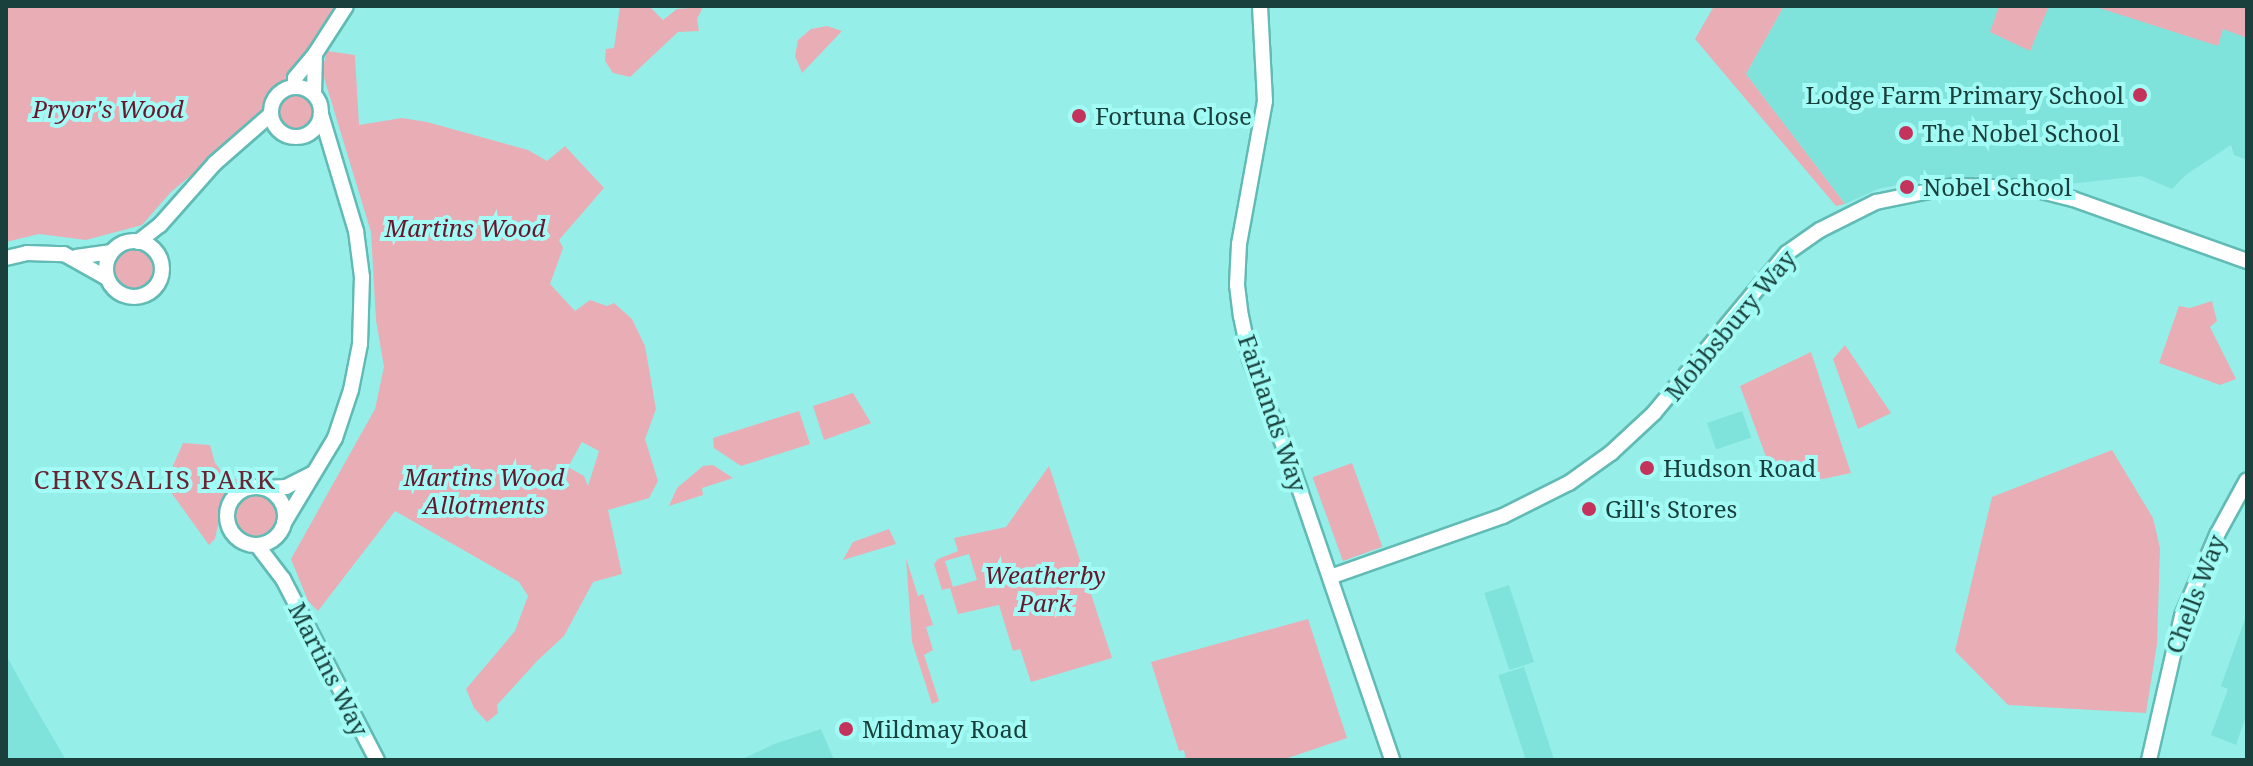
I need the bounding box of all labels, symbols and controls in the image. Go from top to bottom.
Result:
place label: Lodge Farm Primary School [1806,81,2124,109]
marker: Lodge Farm Primary School [2131,86,2149,104]
park label: Pryor's Wood [32,95,184,123]
place label: Fortuna Close [1095,102,1252,130]
marker: Fortuna Close [1070,107,1088,125]
place label: The Nobel School [1922,119,2120,147]
marker: The Nobel School [1897,124,1915,142]
place label: Nobel School [1923,173,2072,201]
marker: Nobel School [1898,178,1916,196]
park label: Martins Wood [385,214,545,242]
street label: Mobbsbury Way [1659,244,1801,406]
street label: Fairlands Way [1233,331,1313,495]
place label: Hudson Road [1663,454,1816,482]
marker: Hudson Road [1638,459,1656,477]
park label: Martins Wood Allotments [404,463,564,519]
district label: CHRYSALIS PARK [33,464,277,496]
place label: Gill's Stores [1605,495,1737,523]
marker: Gill's Stores [1580,500,1598,518]
street label: Chells Way [2159,531,2231,657]
park label: Weatherby Park [984,561,1106,617]
street label: Martins Way [283,597,375,741]
place label: Mildmay Road [862,715,1028,743]
marker: Mildmay Road [837,720,855,738]

